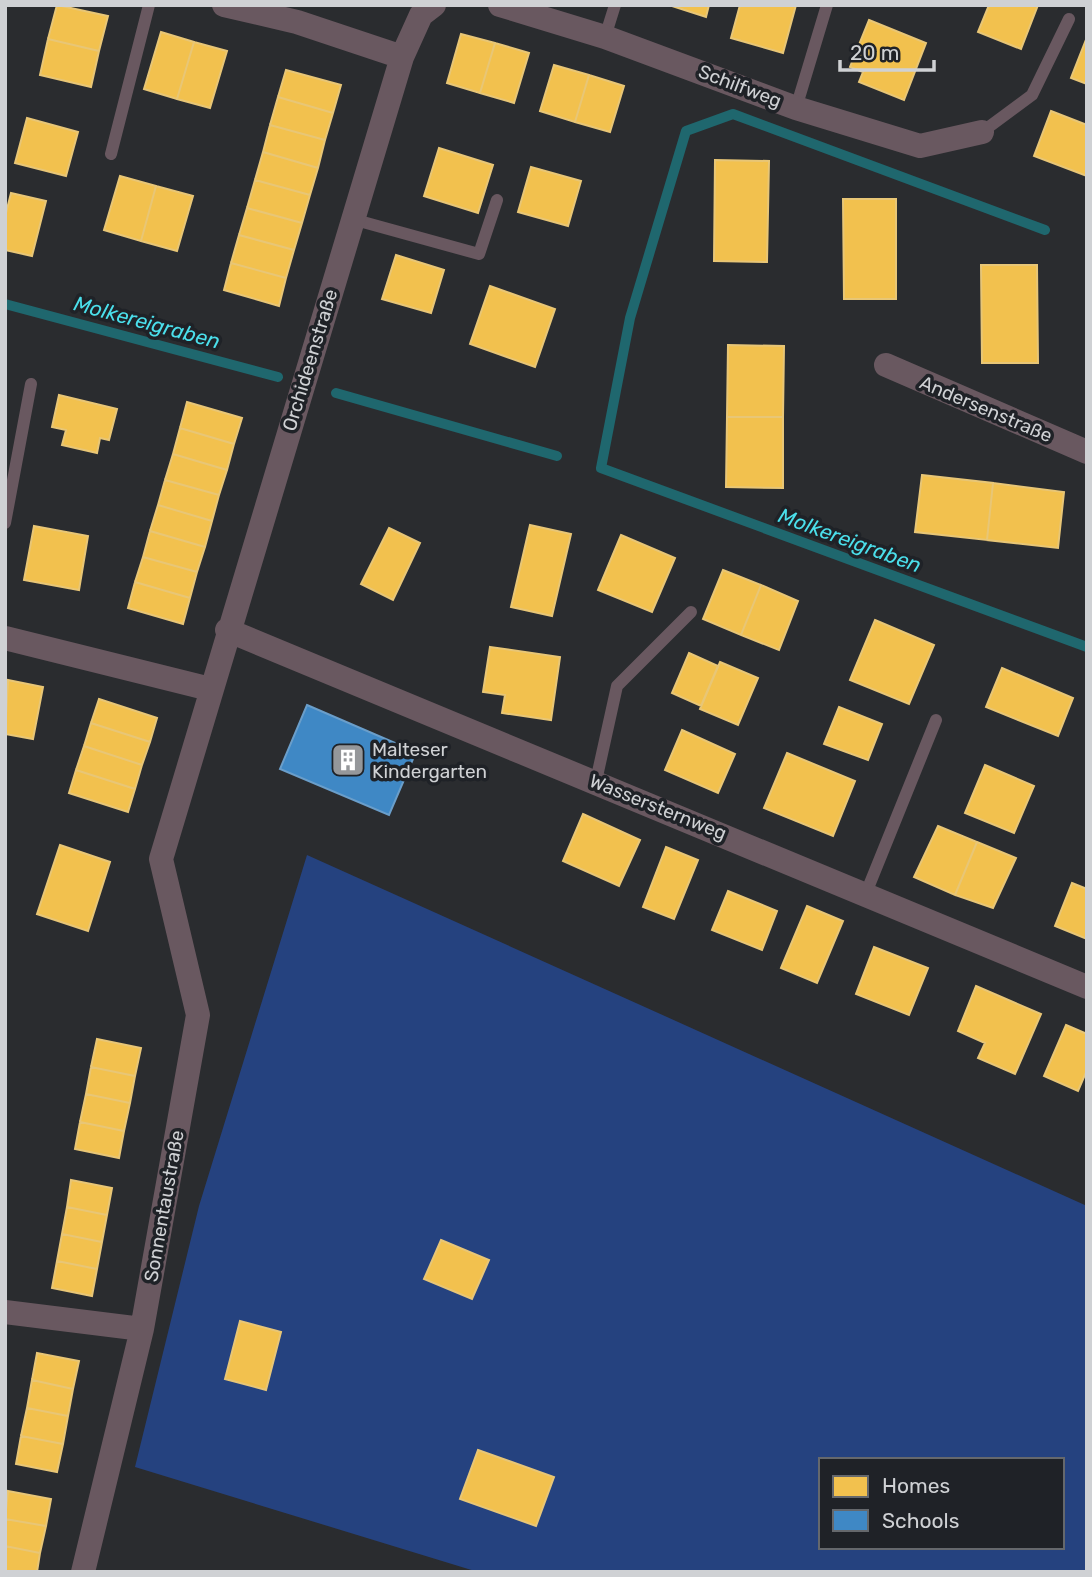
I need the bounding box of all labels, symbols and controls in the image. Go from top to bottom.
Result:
scale bar [840,28,934,72]
text: 20 m [850,40,899,65]
street label: Schilfweg [695,60,785,112]
street label: Orchideenstraße [277,286,343,434]
water label: Molkereigraben [71,290,223,354]
street label: Andersenstraße [916,371,1056,447]
water label: Molkereigraben [775,503,925,577]
place label: Malteser Kindergarten [372,738,487,783]
building icon: Malteser Kindergarten [329,741,367,779]
street label: Wassersternweg [586,769,730,845]
street label: Sonnentaustraße [139,1128,189,1284]
legend [819,1458,1064,1549]
text: Homes [882,1473,950,1498]
text: Schools [882,1508,959,1533]

